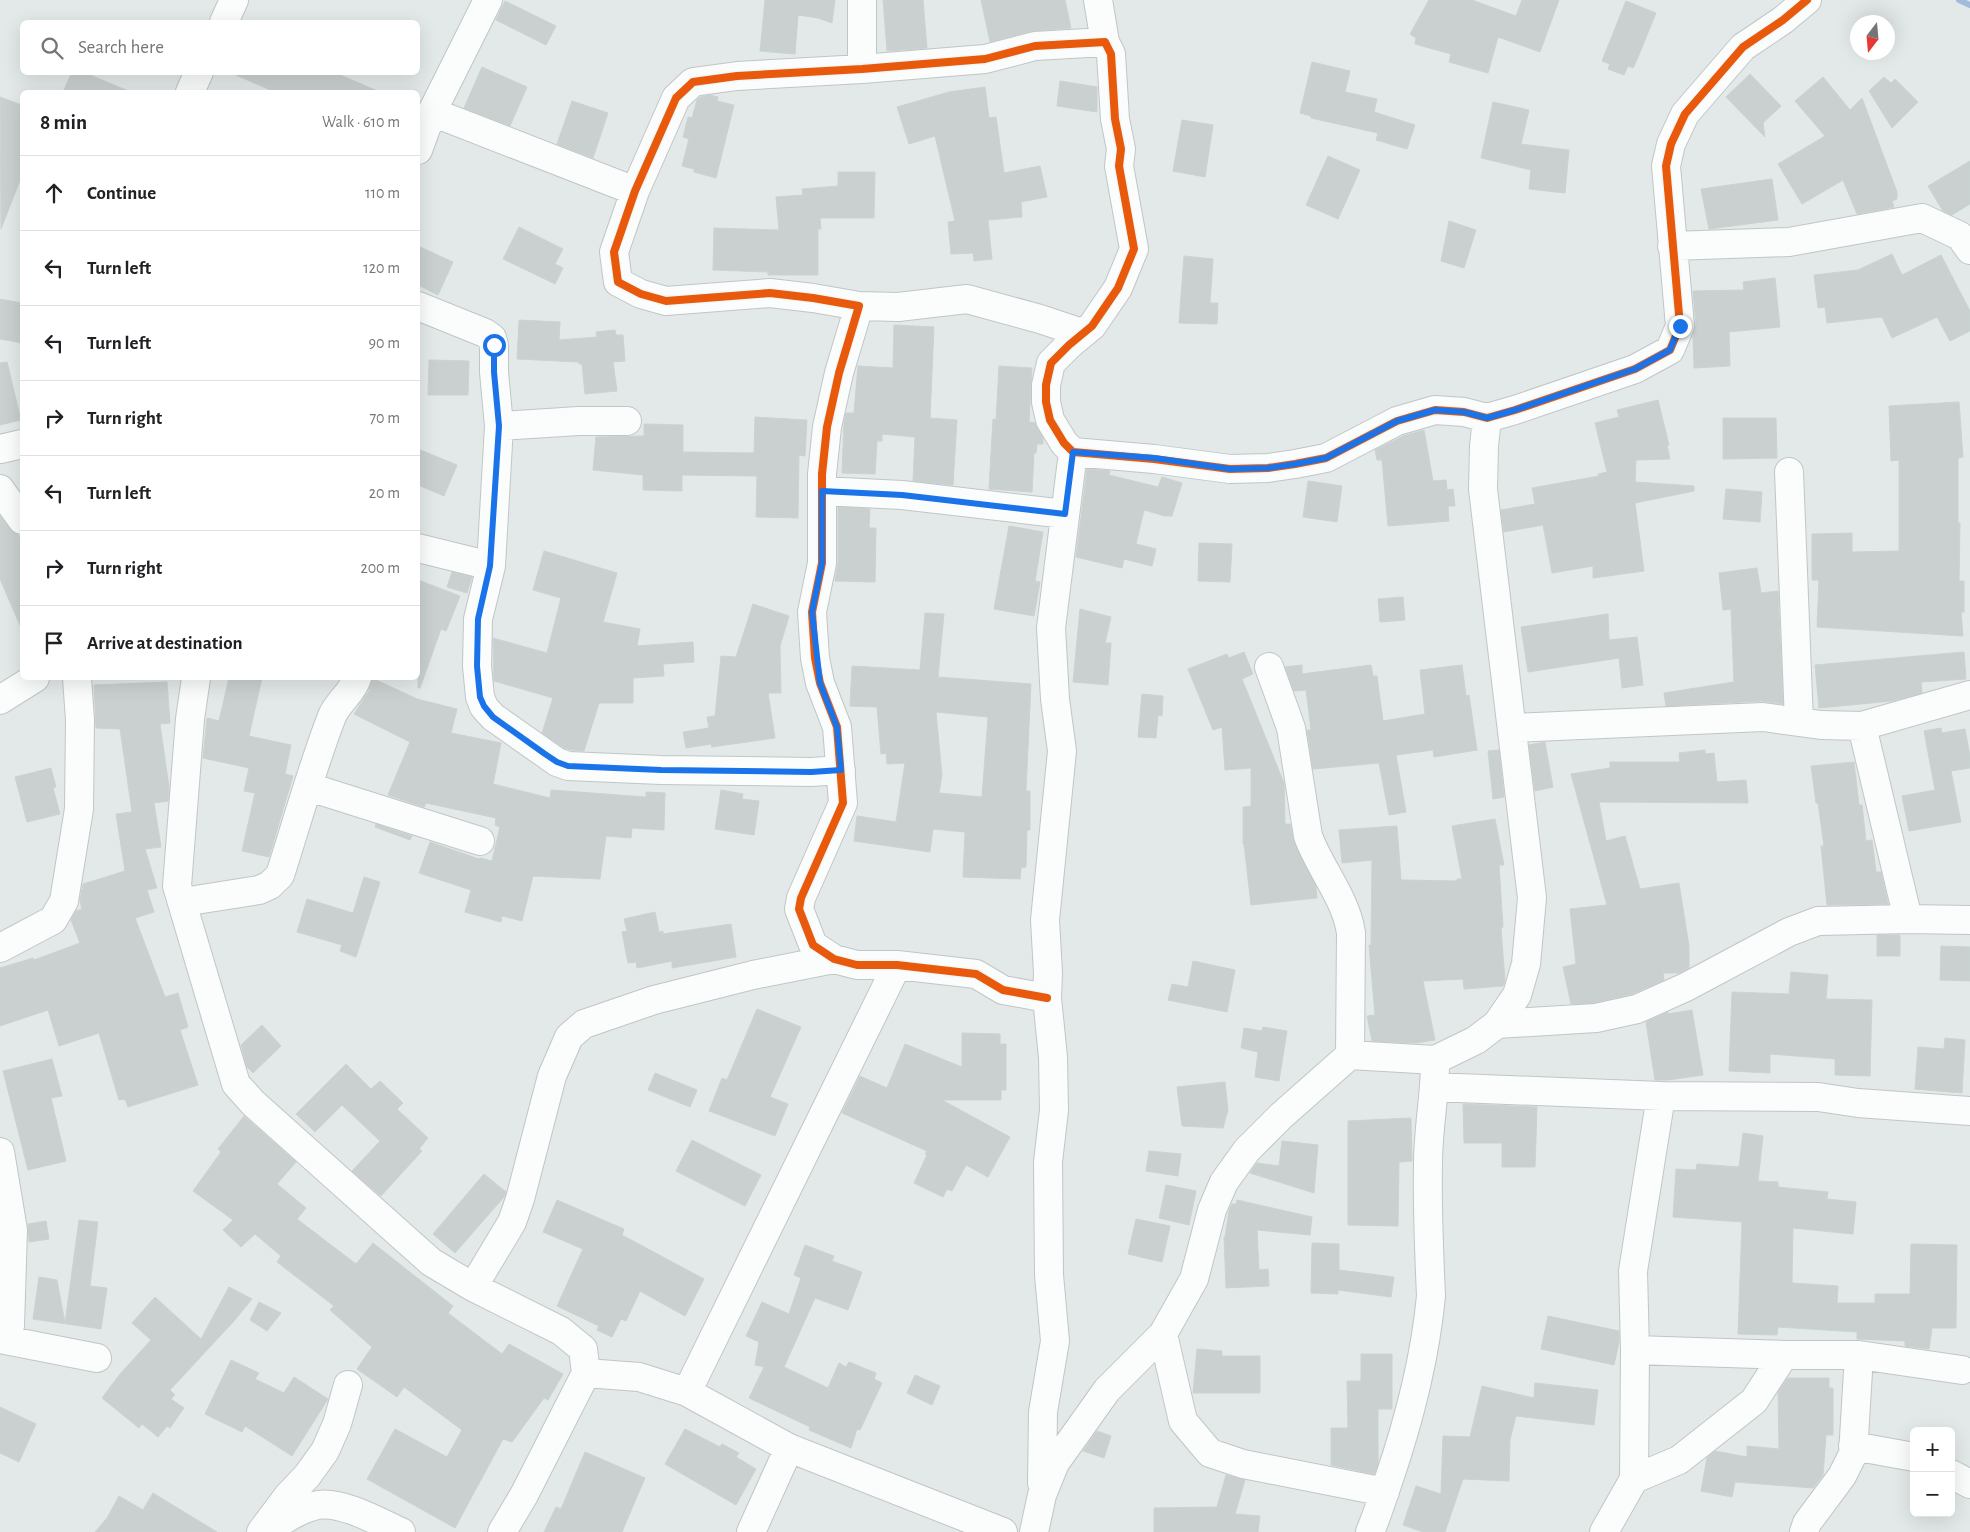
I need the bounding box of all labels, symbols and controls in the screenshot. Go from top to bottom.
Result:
north arrow [1850,15,1895,60]
search box [20,20,420,75]
icon: search [38,34,66,62]
text: Search here [78,38,164,57]
text: 8 min [40,112,87,133]
text: Walk · 610 m [322,114,400,130]
icon: ahead [40,179,68,207]
text: Continue [87,184,156,203]
text: 110 m [365,185,400,201]
icon: left [40,254,68,282]
text: Turn left [87,259,151,278]
text: 120 m [363,260,400,276]
route end [1669,315,1692,338]
icon: left [40,329,68,357]
text: Turn left [87,334,151,353]
route start [483,334,506,357]
text: 90 m [369,335,400,351]
icon: right [40,404,68,432]
text: Turn right [87,409,162,428]
text: 70 m [369,410,400,426]
icon: left [40,479,68,507]
text: Turn left [87,484,151,503]
text: 20 m [369,485,400,501]
icon: right [40,554,68,582]
text: Turn right [87,559,162,578]
text: 200 m [360,560,400,576]
icon: arrive [40,629,68,657]
text: Arrive at destination [87,634,243,653]
map controls [1910,1427,1955,1517]
button: + [1910,1427,1955,1472]
button: − [1910,1472,1955,1517]

